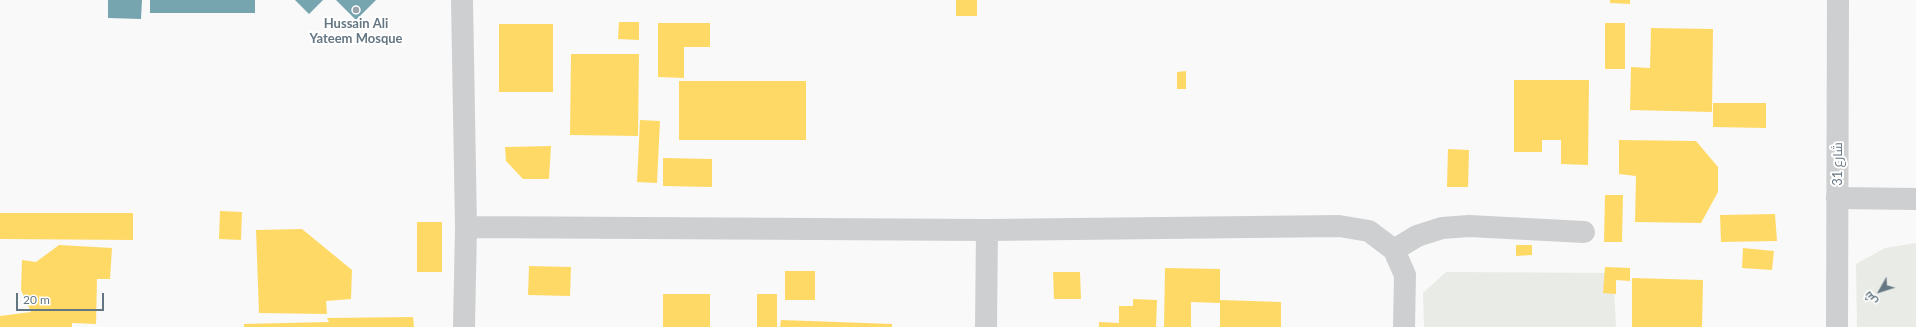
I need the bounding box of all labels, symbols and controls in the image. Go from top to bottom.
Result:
marker: Hussain Ali Yateem Mosque [351,5,361,15]
place label: Hussain Ali Yateem Mosque [309,16,403,47]
street label: شارع 31 [1830,142,1846,186]
north arrow [1860,271,1900,311]
scale bar [18,285,106,311]
text: ش [1861,289,1880,308]
text: 20 m [23,292,50,307]

